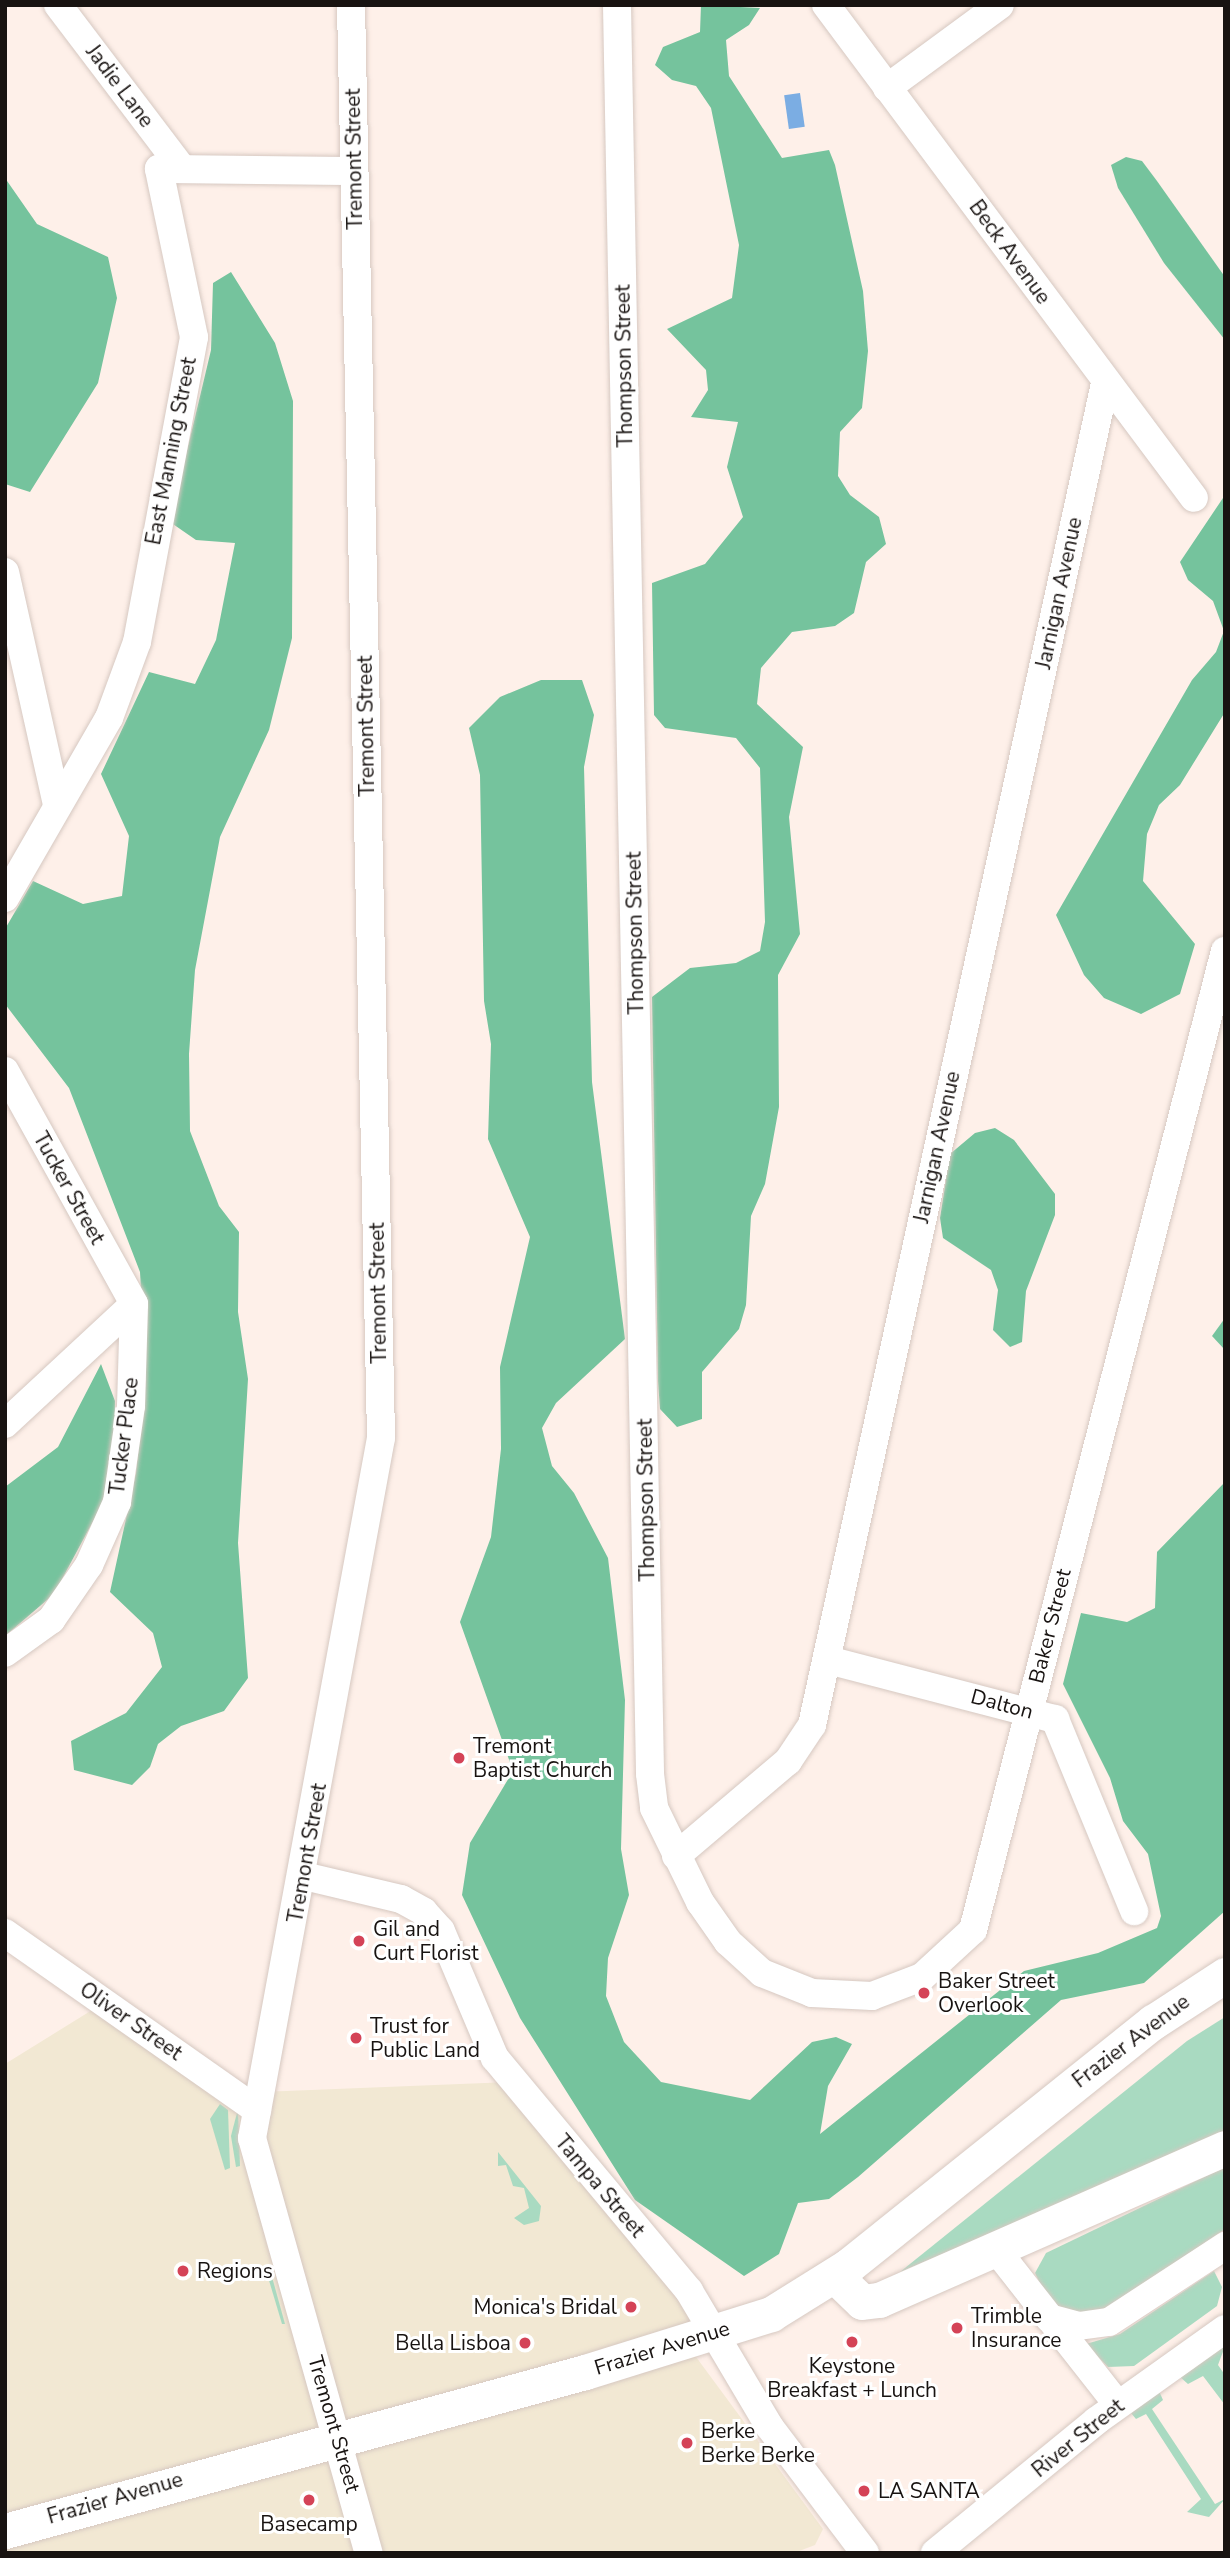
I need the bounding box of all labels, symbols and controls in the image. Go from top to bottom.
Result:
street label: Jadie Lane [81,40,159,132]
street label: Tremont Street [340,88,368,230]
street label: Beck Avenue [964,195,1056,309]
street label: Thompson Street [610,284,638,448]
street label: East Manning Street [140,355,202,547]
street label: Jarnigan Avenue [1031,515,1087,671]
street label: Tremont Street [352,655,380,797]
street label: Thompson Street [621,851,649,1015]
street label: Jarnigan Avenue [909,1069,965,1225]
street label: Tucker Street [28,1128,110,1248]
street label: Tremont Street [364,1222,392,1364]
street label: Tucker Place [104,1376,144,1496]
street label: Thompson Street [632,1418,660,1582]
street label: Baker Street [1024,1566,1076,1686]
street label: Dalton [968,1684,1036,1724]
place label: Tremont Baptist Church [473,1733,612,1783]
marker: Tremont Baptist Church [451,1750,467,1766]
street label: Tremont Street [282,1781,332,1925]
place label: Gil and Curt Florist [373,1916,479,1966]
marker: Gil and Curt Florist [351,1933,367,1949]
place label: Baker Street Overlook [938,1968,1055,2018]
street label: Oliver Street [75,1976,187,2066]
marker: Baker Street Overlook [916,1985,932,2001]
street label: Frazier Avenue [1068,1989,1194,2093]
place label: Trust for Public Land [370,2013,480,2063]
marker: Trust for Public Land [348,2030,364,2046]
street label: Tampa Street [550,2130,650,2242]
place label: Regions [197,2258,273,2284]
marker: Regions [175,2263,191,2279]
place label: Monica's Bridal [473,2294,617,2320]
marker: Monica's Bridal [623,2299,639,2315]
place label: Trimble Insurance [971,2303,1061,2353]
street label: Frazier Avenue [591,2315,733,2381]
marker: Trimble Insurance [949,2320,965,2336]
place label: Bella Lisboa [395,2330,511,2356]
marker: Keystone Breakfast + Lunch [844,2334,860,2350]
marker: Bella Lisboa [517,2335,533,2351]
street label: Tremont Street [302,2353,366,2495]
place label: Keystone Breakfast + Lunch [767,2353,937,2403]
street label: River Street [1027,2393,1129,2483]
place label: Berke Berke Berke [701,2418,815,2468]
marker: Berke Berke Berke [679,2435,695,2451]
street label: Frazier Avenue [44,2467,186,2529]
place label: LA SANTA [878,2478,980,2504]
marker: LA SANTA [856,2483,872,2499]
marker: Basecamp [301,2492,317,2508]
place label: Basecamp [260,2511,358,2537]

